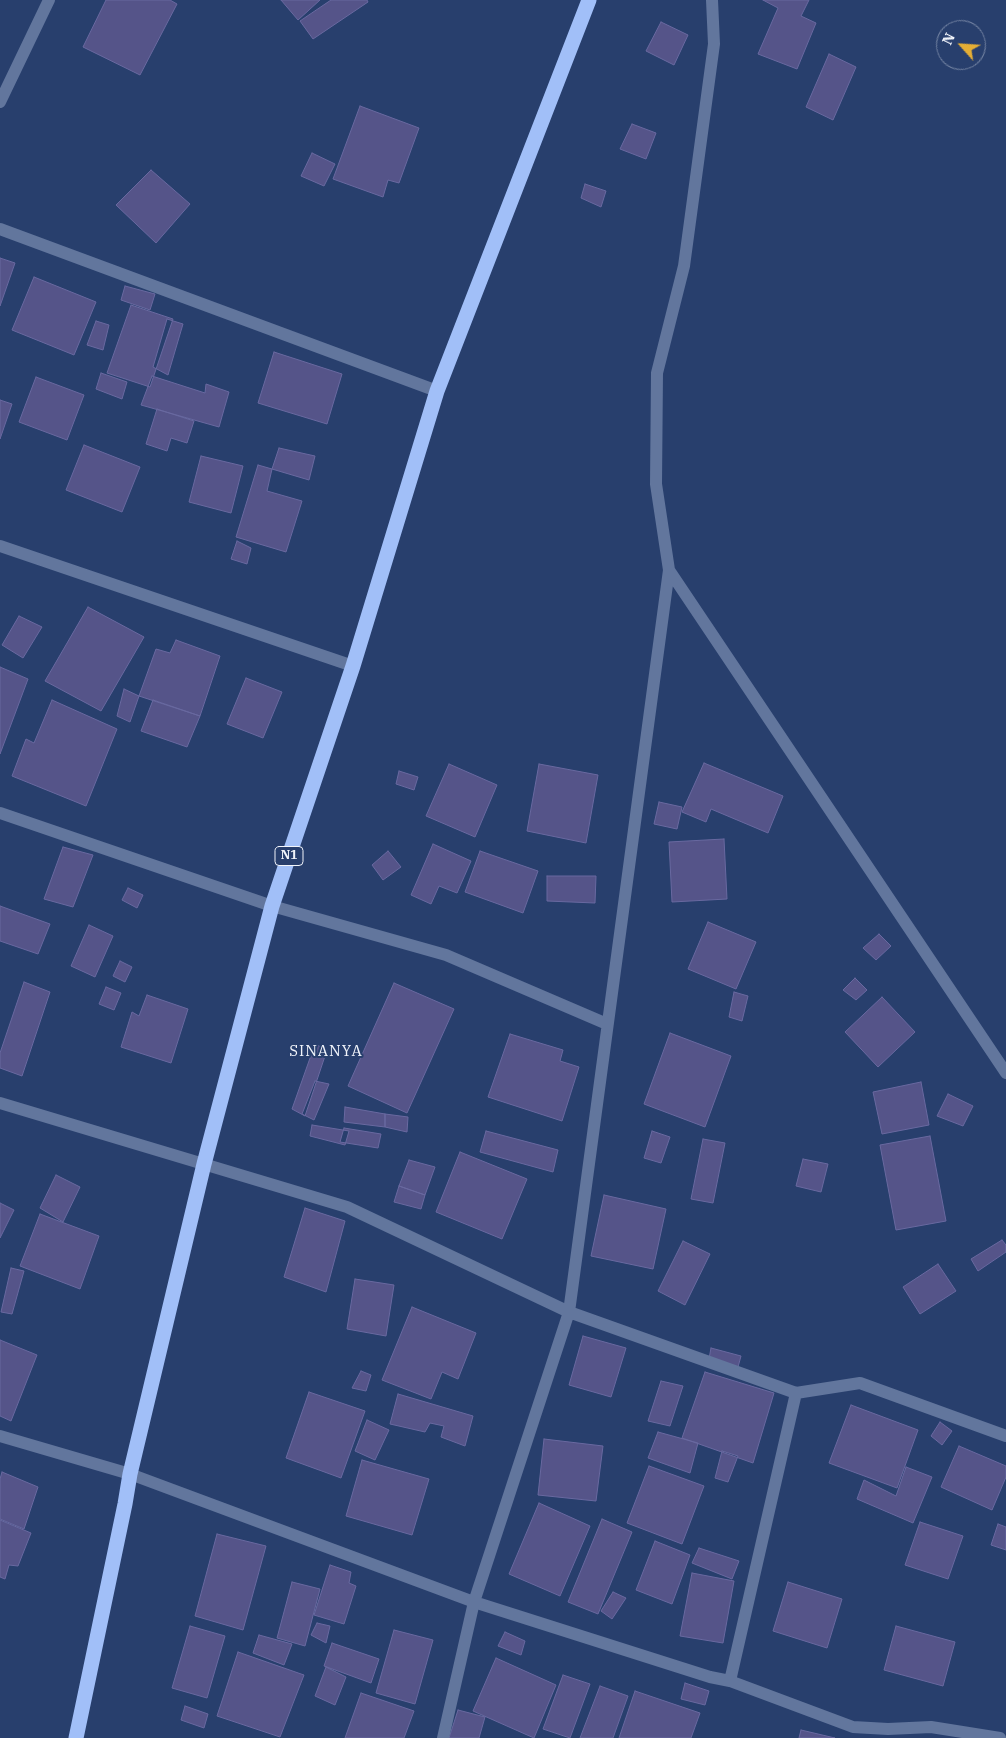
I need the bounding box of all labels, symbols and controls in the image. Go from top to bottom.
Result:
north arrow [936,20,986,70]
text: N [938,30,959,48]
road number: N1 [275,846,303,866]
district label: SINANYA [288,1043,364,1061]

